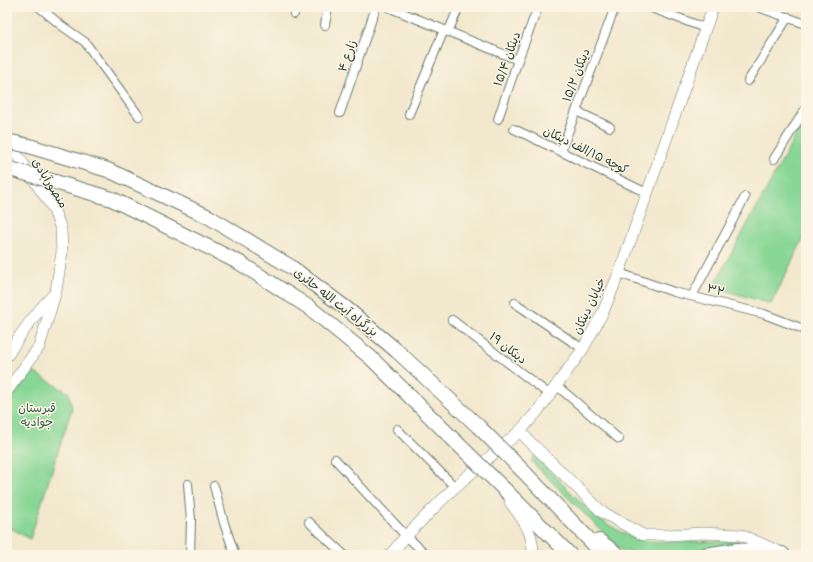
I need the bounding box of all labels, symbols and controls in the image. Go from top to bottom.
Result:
street label: ۱۵/۴ دینکان [490,29,523,88]
street label: ۴ زارع [334,38,361,74]
street label: ۱۵/۲ دینکان [558,46,593,104]
street label: کوچه ۱۵/الف دینکان [541,123,631,177]
street label: منصورآبادی [28,155,72,211]
street label: بزرگراه آیت الله حائری [291,264,381,340]
street label: خیابان دینکان [569,275,609,337]
street label: ۳۲ [706,280,727,299]
street label: ۱۹ دینکان [487,328,530,367]
park label: قبرستان جوادیه [18,400,56,430]

